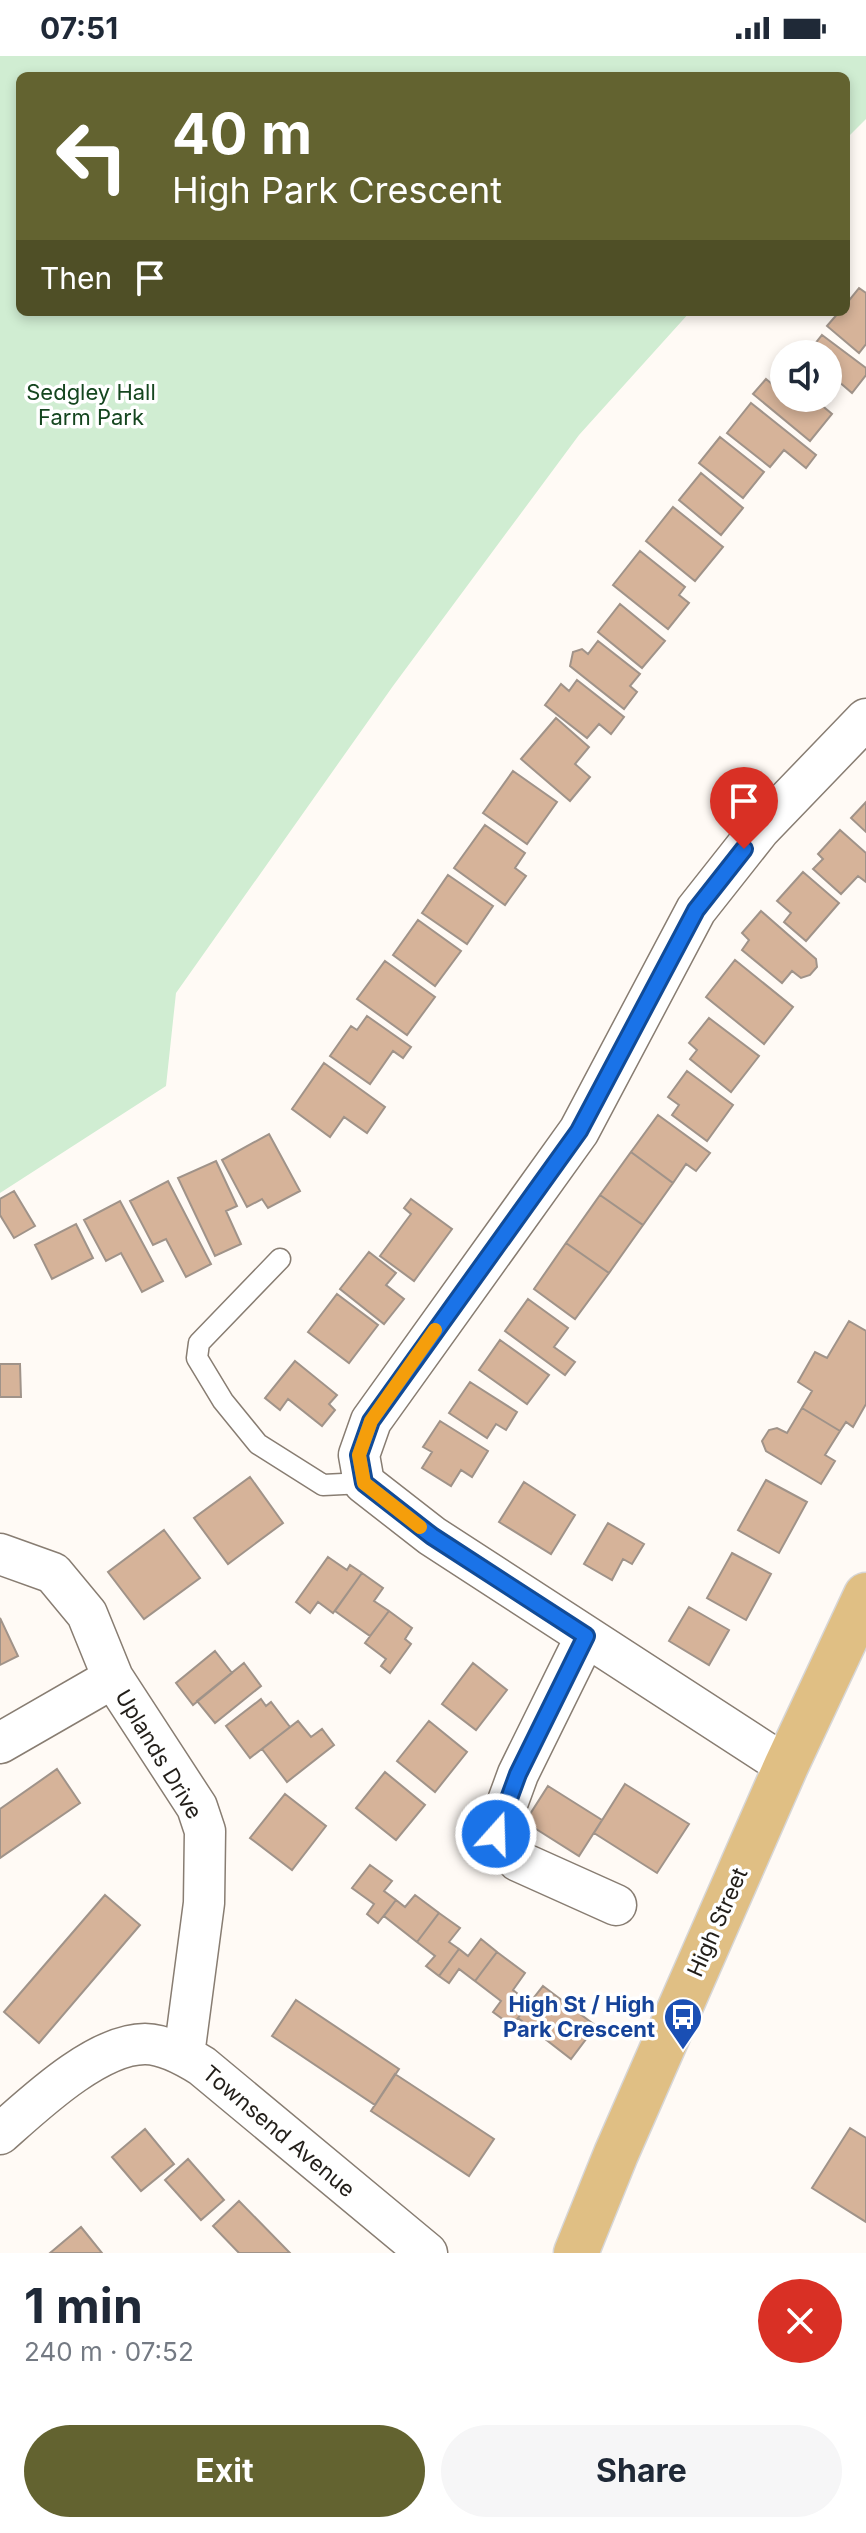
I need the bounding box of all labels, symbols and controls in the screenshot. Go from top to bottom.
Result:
text: 07:51 [40,10,118,46]
text: 40 m [172,100,312,168]
icon: left [40,104,144,208]
text: High Park Crescent [172,168,502,212]
icon: arrive [128,256,172,300]
text: Then [40,260,112,296]
map controls [770,340,842,412]
button: sound [770,340,842,412]
park label: Sedgley Hall Farm Park [26,379,156,430]
pin [710,767,778,849]
icon: arrive [722,779,766,823]
street label: Uplands Drive [110,1685,208,1823]
position arrow [454,1792,538,1876]
street label: High Street [681,1864,753,1980]
place label: High St / High Park Crescent [503,1991,655,2042]
bus stop icon: High St / High Park Crescent [662,1996,704,2051]
street label: Townsend Avenue [198,2060,360,2202]
text: 1 min [24,2276,143,2335]
button: close [758,2279,842,2363]
text: 240 m · 07:52 [24,2336,194,2367]
button: Exit [24,2425,425,2517]
button: Share [441,2425,842,2517]

